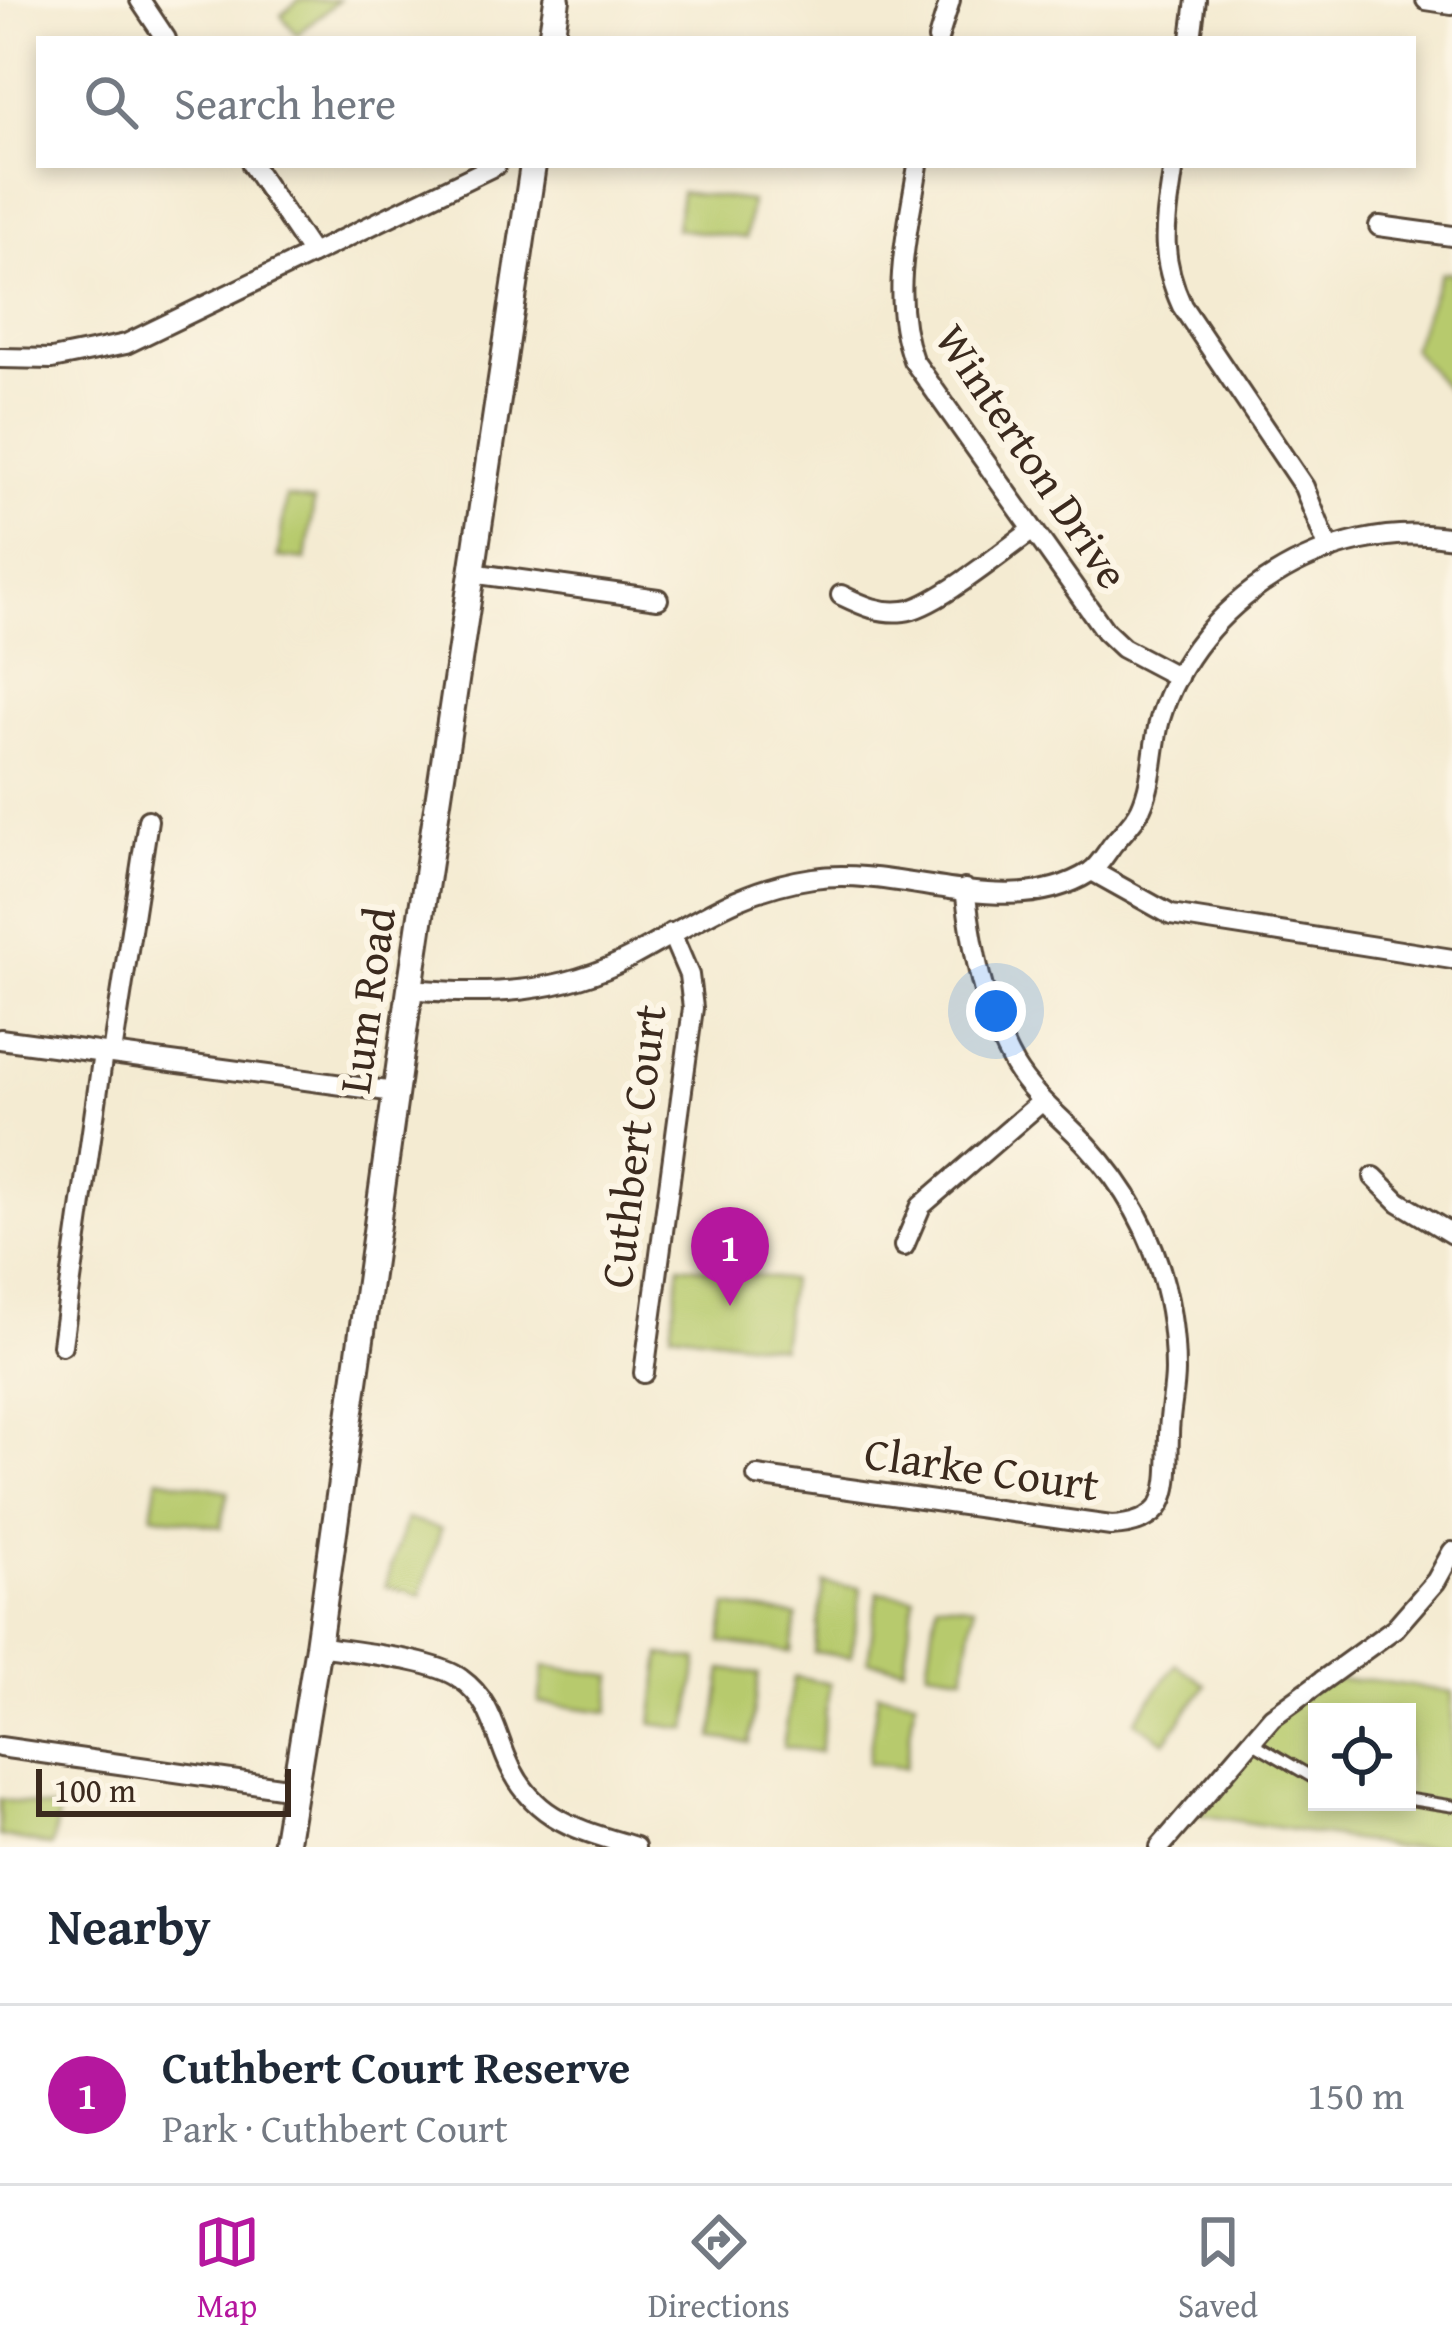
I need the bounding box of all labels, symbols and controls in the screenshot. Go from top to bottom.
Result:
search box [36,36,1416,168]
icon: search [78,69,144,135]
text: Search here [174,70,396,135]
street label: Winterton Drive [920,311,1146,601]
street label: Lum Road [321,903,411,1097]
your location [966,981,1026,1041]
street label: Cuthbert Court [582,1001,682,1291]
pin: 1 [691,1207,769,1306]
street label: Clarke Court [861,1419,1104,1517]
map controls [1308,1703,1416,1811]
button: locate [1308,1703,1416,1811]
scale bar [36,1763,291,1816]
text: 100 m [54,1766,136,1814]
text: Nearby [48,1888,211,1963]
text: Cuthbert Court Reserve [162,2034,630,2099]
text: 1 [77,2066,97,2123]
text: 150 m [1307,2066,1404,2123]
text: Park · Cuthbert Court [162,2099,508,2156]
tab: Map [194,2209,260,2329]
tab: Directions [648,2209,790,2329]
tab: Saved [1178,2209,1258,2329]

